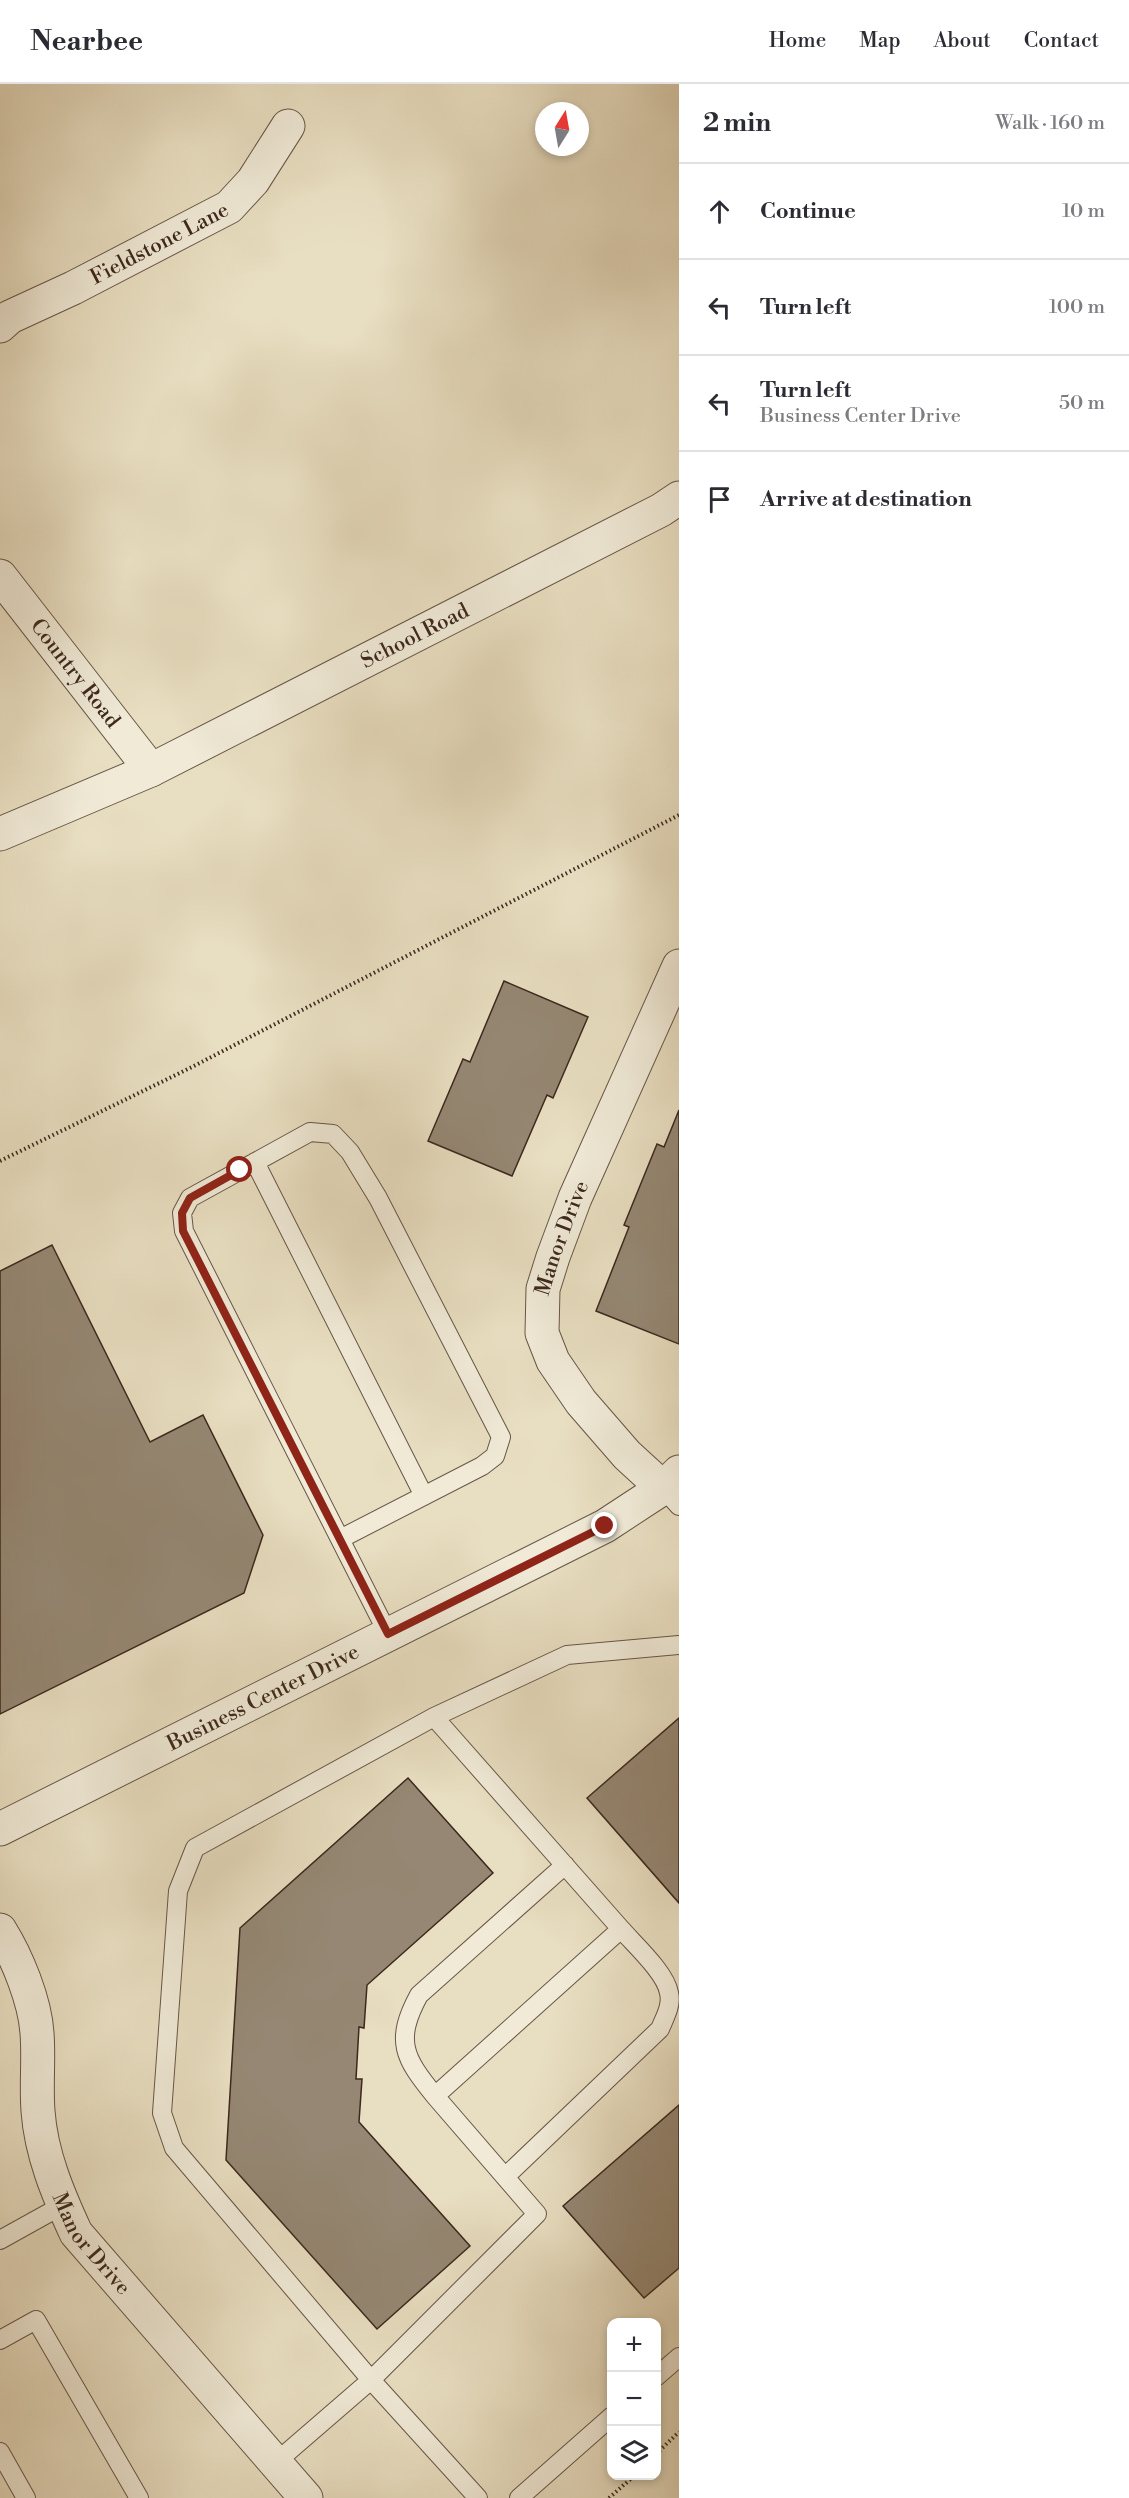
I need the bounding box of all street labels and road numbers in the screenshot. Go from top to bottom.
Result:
street label: Fieldstone Lane [86,197,234,291]
street label: School Road [357,598,474,675]
street label: Country Road [24,614,125,734]
street label: Manor Drive [530,1177,595,1299]
street label: Business Center Drive [162,1639,364,1758]
street label: Manor Drive [46,2189,136,2301]

